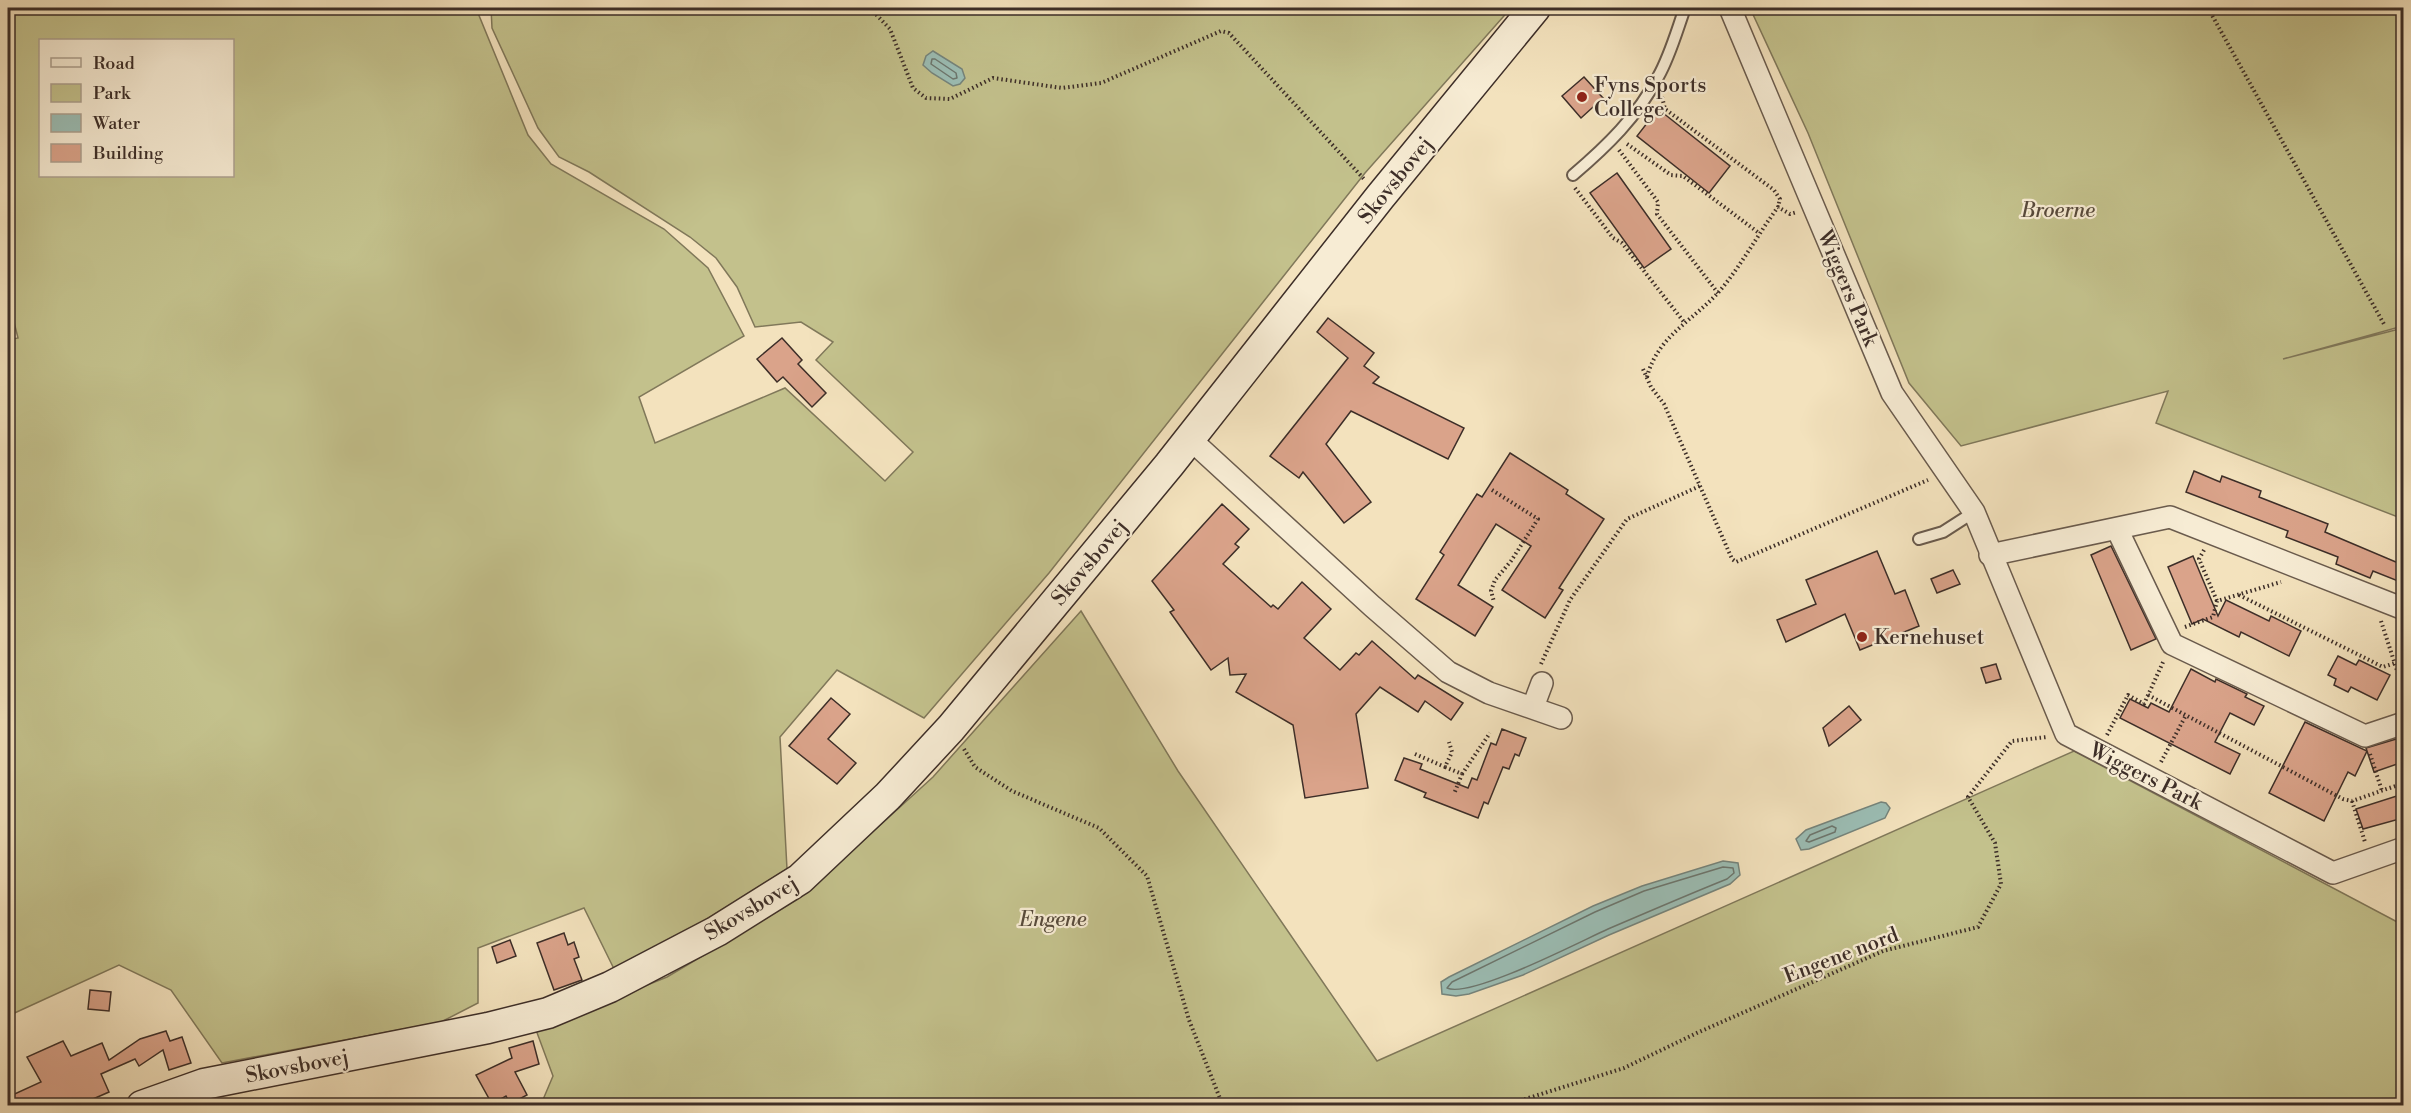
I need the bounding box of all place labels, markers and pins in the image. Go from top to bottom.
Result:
place label: Fyns Sports College [1594,73,1706,123]
marker: Fyns Sports College [1575,90,1589,104]
place label: Kernehuset [1874,625,1985,651]
marker: Kernehuset [1855,630,1869,644]

